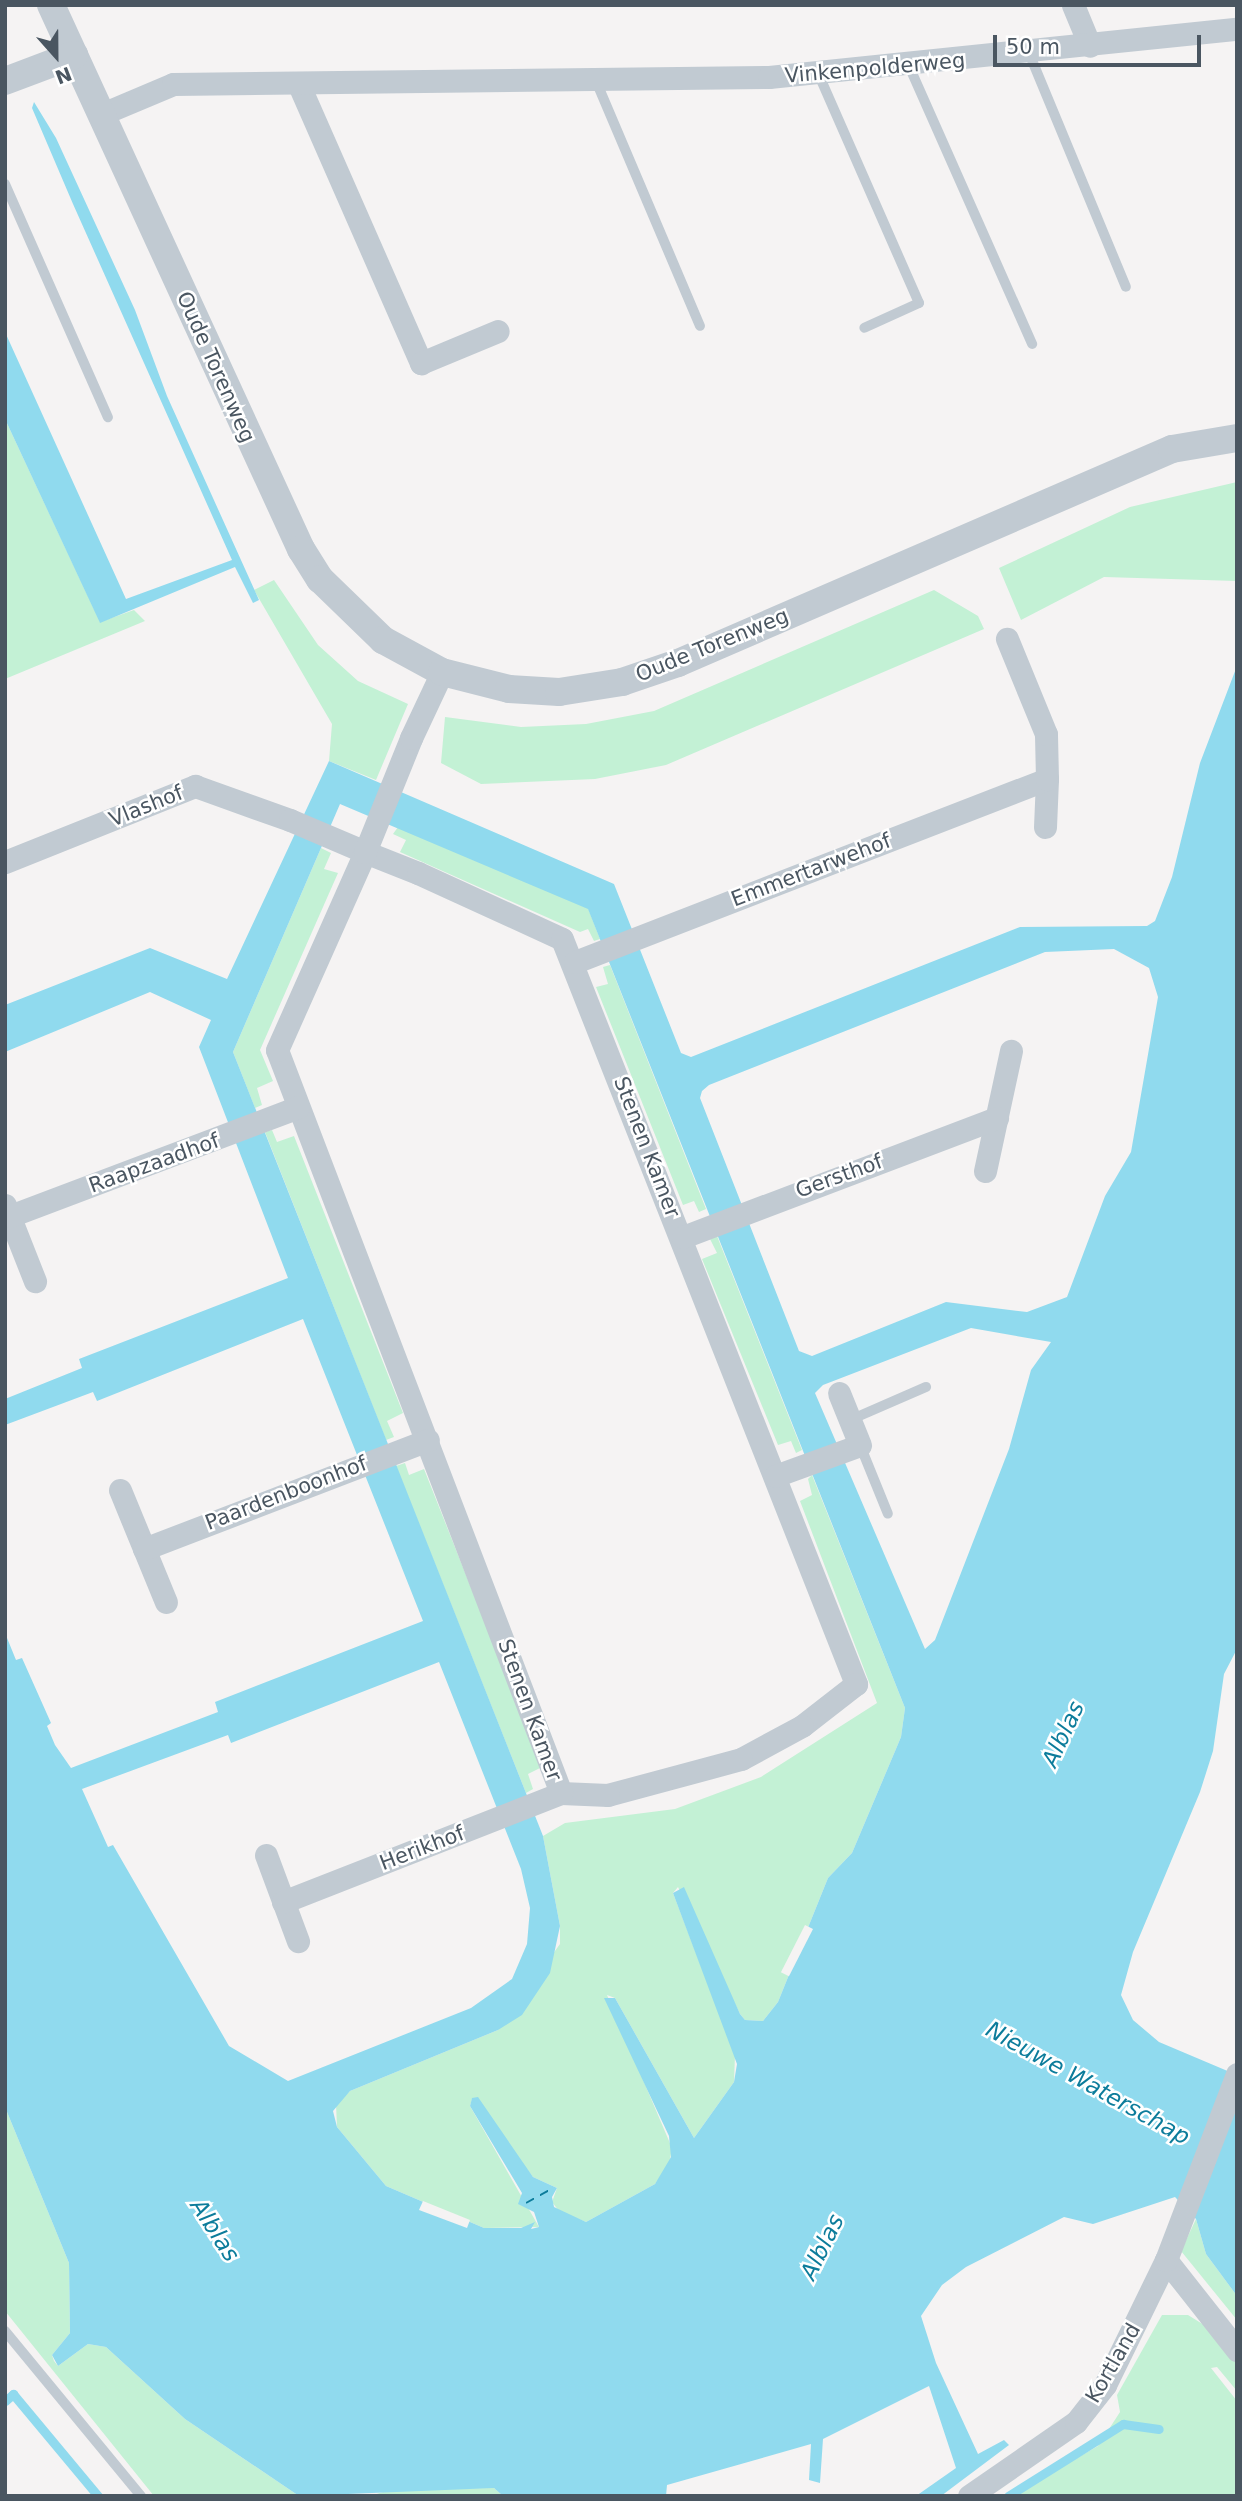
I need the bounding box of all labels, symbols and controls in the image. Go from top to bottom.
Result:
north arrow [21,21,91,91]
scale bar [997,21,1205,65]
text: 50 m [1006,35,1060,59]
street label: Vinkenpolderweg [784,48,966,88]
text: N [52,62,75,89]
street label: Oude Torenweg [171,288,261,446]
street label: Oude Torenweg [632,603,792,687]
street label: Vlashof [105,780,187,832]
street label: Emmertarwehof [728,828,894,912]
street label: Stenen Kamer [609,1073,685,1221]
street label: Raapzaadhof [85,1128,223,1198]
street label: Gersthof [792,1149,886,1203]
street label: Paardenboonhof [202,1451,370,1535]
street label: Stenen Kamer [493,1636,567,1784]
water label: Alblas [1036,1697,1090,1771]
street label: Herikhof [376,1820,468,1876]
water label: Nieuwe Waterschap [981,2015,1195,2151]
water label: Alblas [185,2193,245,2267]
water label: Alblas [794,2210,850,2284]
street label: Kortland [1080,2319,1146,2407]

